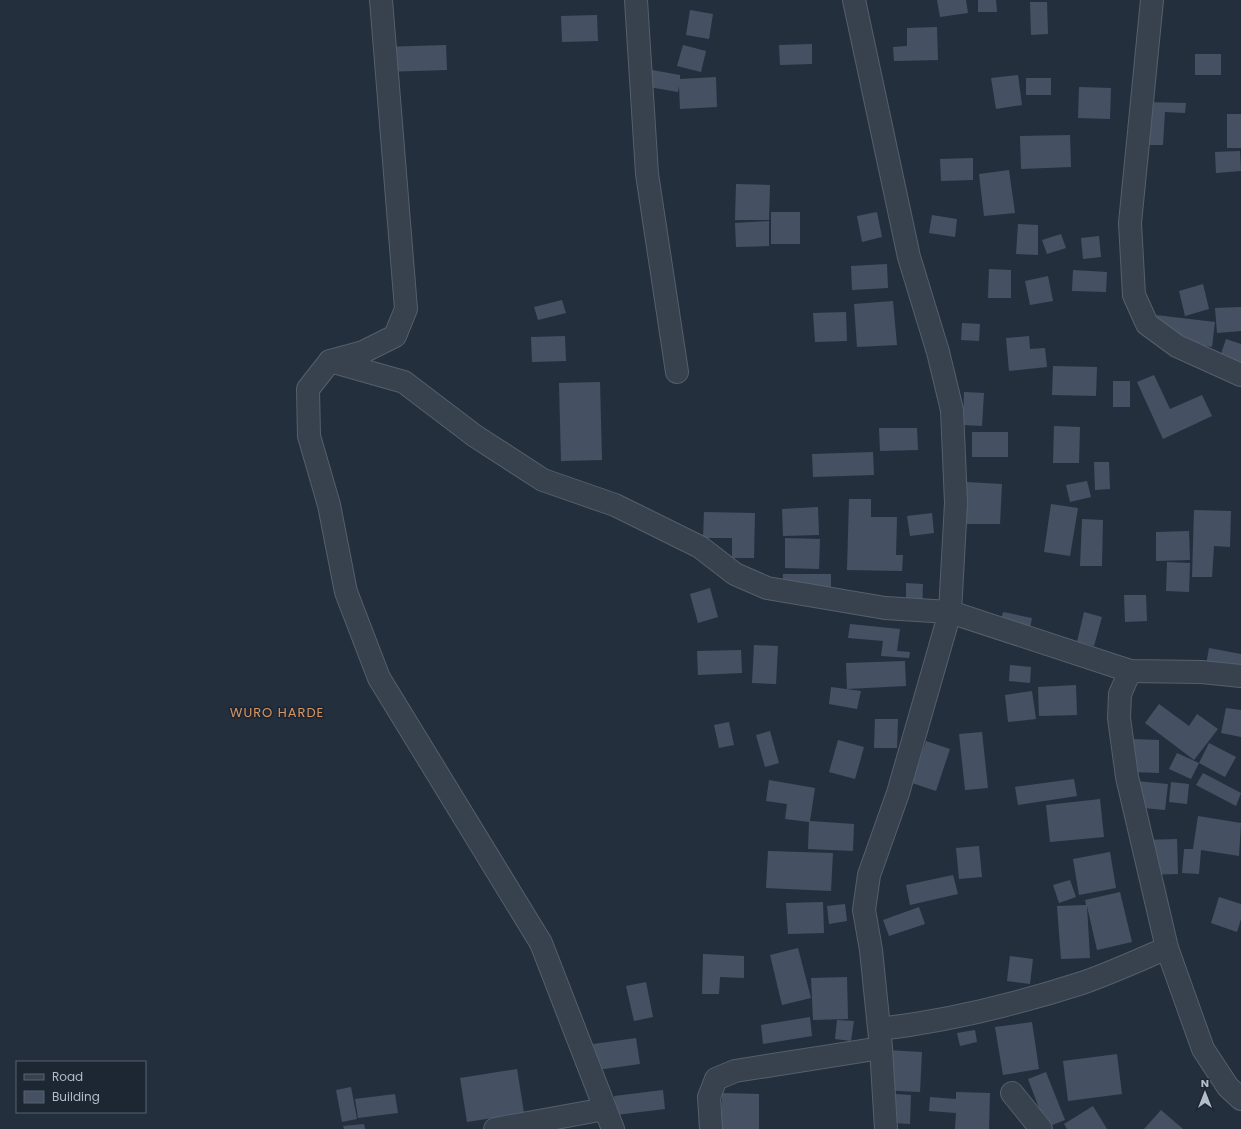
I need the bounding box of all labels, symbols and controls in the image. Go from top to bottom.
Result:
district label: WURO HARDE [230,703,324,722]
legend [16,1061,146,1113]
text: Road [52,1068,83,1085]
north arrow [1185,1073,1225,1113]
text: N [1201,1075,1209,1091]
text: Building [52,1088,100,1105]

